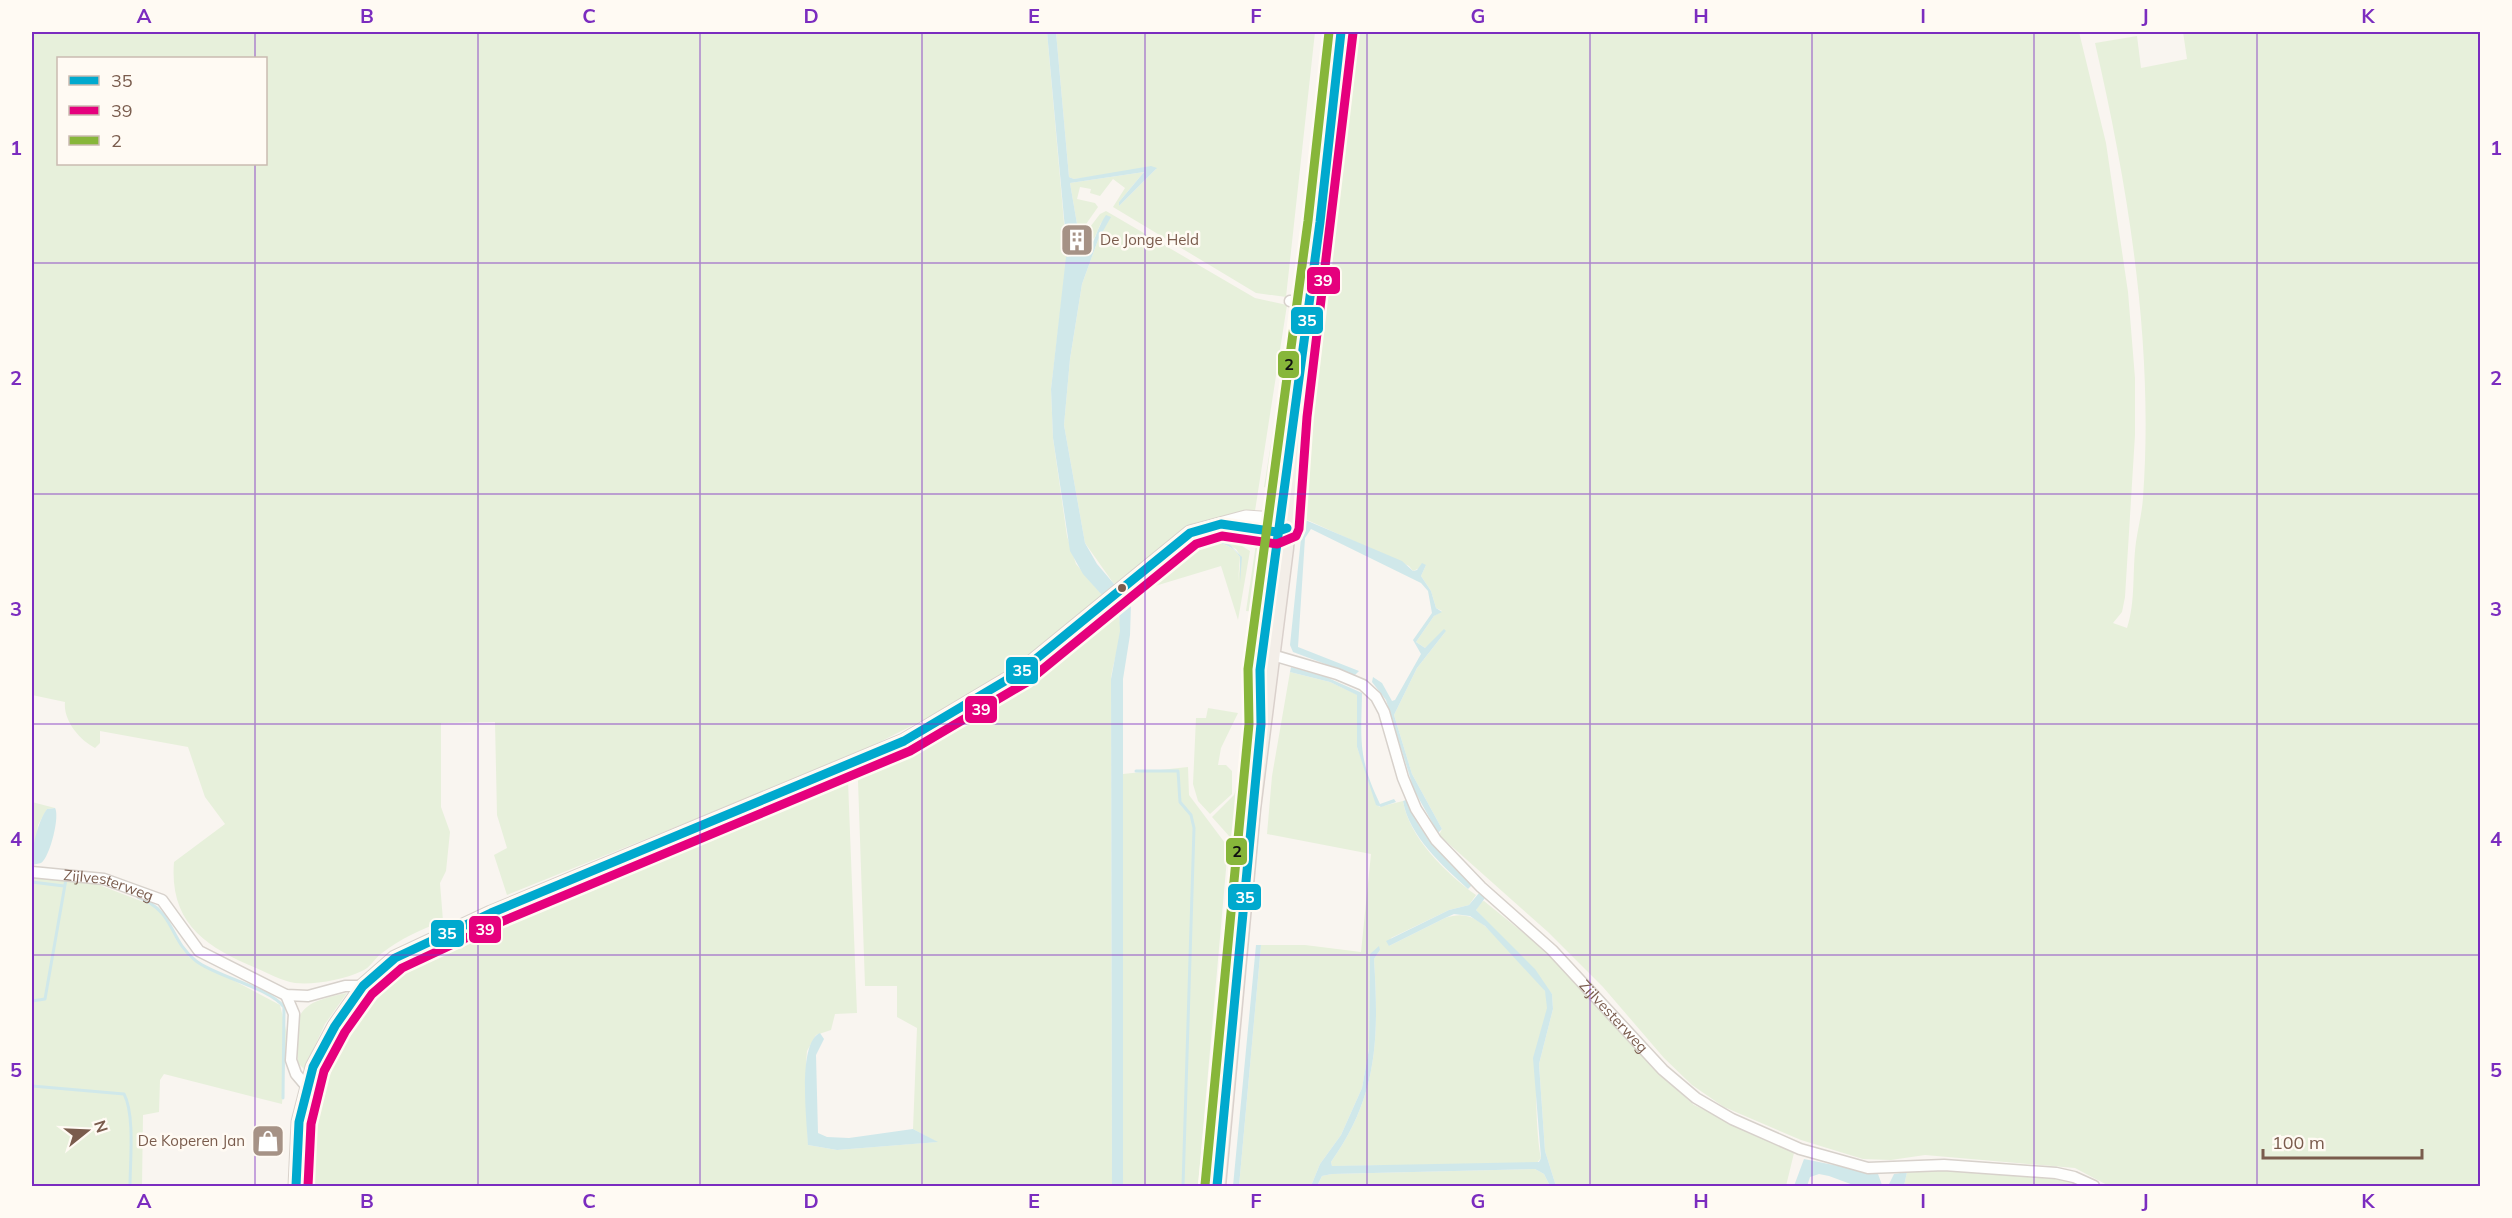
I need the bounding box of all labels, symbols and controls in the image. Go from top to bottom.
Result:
text: A [137,3,152,28]
text: B [360,3,374,28]
text: C [582,3,596,28]
text: D [803,3,819,28]
text: E [1028,3,1040,28]
text: F [1250,3,1262,28]
text: G [1471,3,1485,28]
text: H [1693,3,1709,28]
text: I [1920,3,1926,28]
text: J [2141,3,2149,28]
text: K [2361,3,2375,28]
legend [57,57,267,165]
text: 35 [111,69,133,92]
text: 39 [111,99,133,122]
text: 2 [111,129,122,152]
text: 1 [10,135,22,160]
text: 1 [2490,135,2502,160]
building icon: De Jonge Held [1059,222,1095,258]
place label: De Jonge Held [1100,230,1199,249]
line badge: 39 [1306,266,1341,295]
text: 39 [1313,270,1333,290]
line badge: 35 [1290,306,1324,335]
text: 35 [1297,310,1317,330]
line badge: 2 [1277,350,1300,379]
text: 2 [1284,354,1294,374]
text: 2 [10,365,22,390]
text: 2 [2490,365,2502,390]
unlabelled marker [1116,582,1128,594]
text: 3 [10,596,22,621]
text: 3 [2490,596,2502,621]
line badge: 35 [1005,656,1039,685]
text: 35 [1012,660,1032,680]
line badge: 39 [964,695,998,724]
text: 39 [971,699,991,719]
text: 4 [10,826,22,851]
text: 4 [2490,826,2502,851]
line badge: 2 [1225,837,1248,866]
text: 2 [1232,841,1242,861]
street label: Zijlvesterweg [63,865,156,905]
line badge: 35 [1227,883,1262,911]
text: 35 [1235,887,1255,907]
line badge: 39 [468,915,502,944]
line badge: 35 [430,919,465,948]
text: 39 [475,919,495,939]
text: 35 [437,923,457,943]
street label: Zijlvesterweg [1576,976,1652,1057]
text: 5 [10,1057,22,1082]
text: 5 [2490,1057,2502,1082]
north arrow [57,1101,117,1161]
text: N [90,1118,113,1135]
scale bar [2263,1122,2422,1160]
shop icon: De Koperen Jan [250,1123,286,1159]
place label: De Koperen Jan [138,1131,245,1150]
text: 100 m [2272,1131,2325,1154]
text: A [137,1188,152,1213]
text: B [360,1188,374,1213]
text: C [582,1188,596,1213]
text: D [803,1188,819,1213]
text: E [1028,1188,1040,1213]
text: F [1250,1188,1262,1213]
text: G [1471,1188,1485,1213]
text: H [1693,1188,1709,1213]
text: I [1920,1188,1926,1213]
text: J [2141,1188,2149,1213]
text: K [2361,1188,2375,1213]

